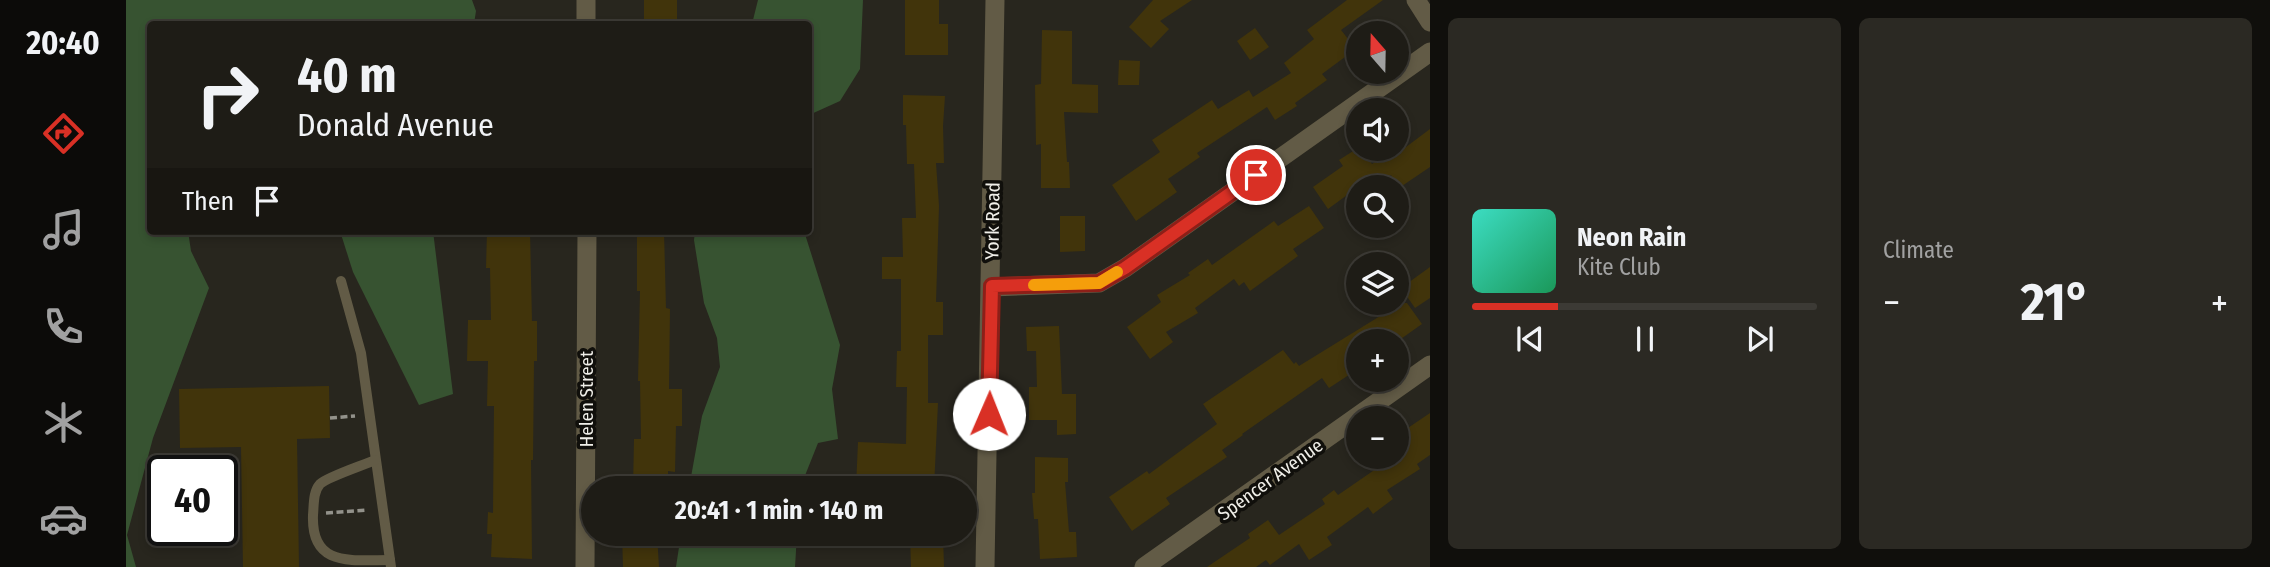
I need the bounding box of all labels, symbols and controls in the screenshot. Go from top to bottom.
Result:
north arrow [1346,21,1409,84]
map controls [1346,21,1409,469]
text: 20:40 [26,24,100,62]
text: 40 m [297,46,397,105]
icon: right [182,49,273,140]
button: sound [1346,98,1409,161]
text: Donald Avenue [297,106,494,144]
icon: directions [39,109,88,158]
pin [1226,145,1286,205]
icon: arrive [1237,156,1275,194]
button: search [1346,175,1409,238]
icon: arrive [248,182,286,220]
street label: York Road [980,182,1005,260]
text: Then [182,186,234,217]
icon: music [39,205,88,254]
text: Neon Rain [1577,222,1686,253]
text: Climate [1883,236,1954,264]
button: layers [1346,252,1409,315]
text: Kite Club [1577,253,1661,281]
text: 21° [2021,271,2090,334]
text: − [1883,280,1900,326]
text: + [2211,280,2228,326]
icon: phone [39,302,88,351]
icon: previous [1511,320,1549,358]
icon: pause [1626,320,1664,358]
icon: next [1741,320,1779,358]
button: + [1346,329,1409,392]
street label: Helen Street [575,350,598,447]
position arrow [952,377,1026,451]
icon: climate [39,398,88,447]
button: − [1346,406,1409,469]
street label: Spencer Avenue [1213,434,1327,525]
speed limit sign: 40 [147,455,238,546]
icon: car [39,494,88,543]
text: 20:41 · 1 min · 140 m [675,495,883,526]

